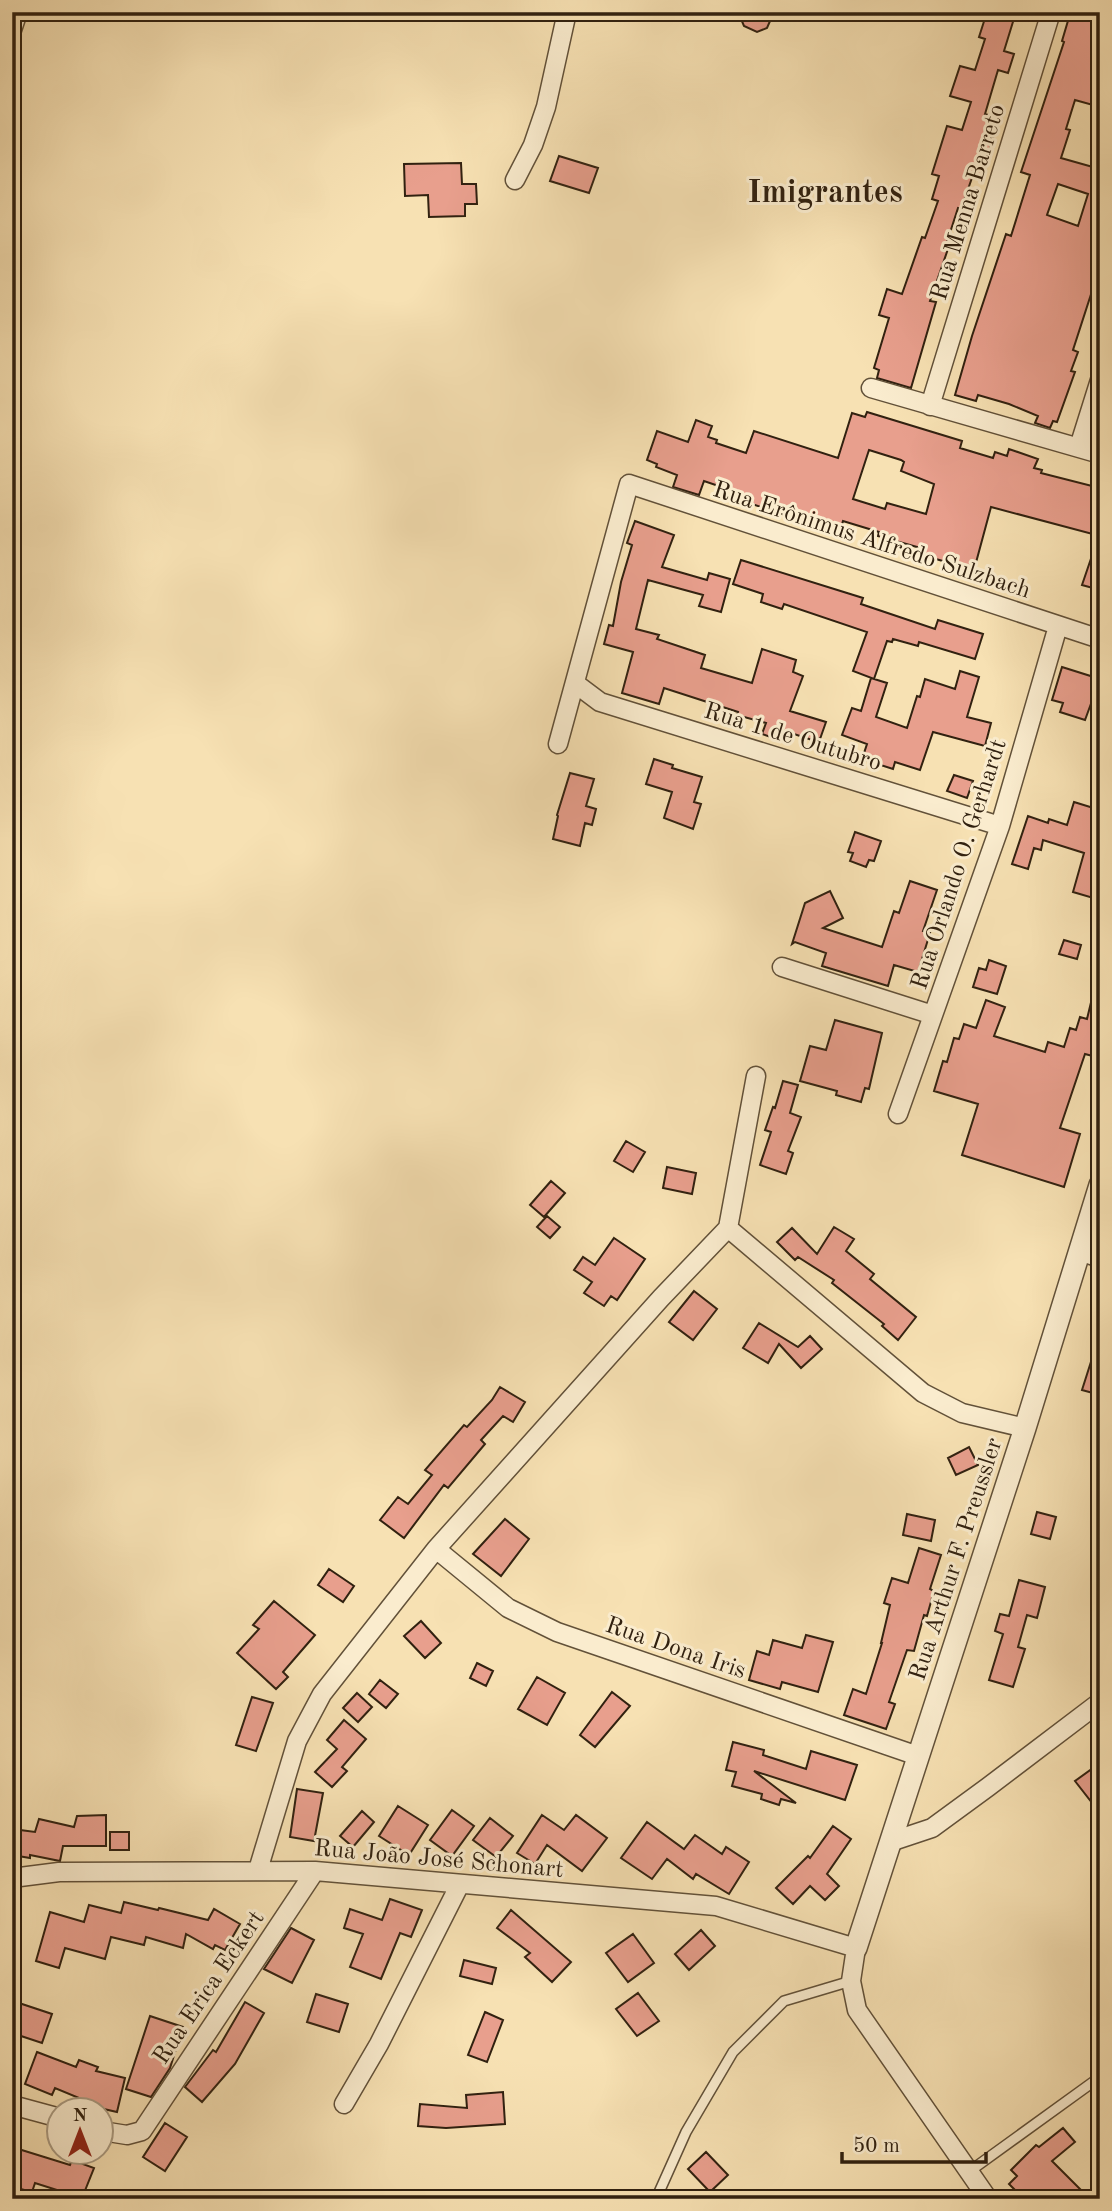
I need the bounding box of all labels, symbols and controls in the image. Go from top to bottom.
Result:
street label: Rua Menna Barreto [928,102,1010,303]
district label: Imigrantes [747,178,903,210]
street label: Rua Erônimus Alfredo Sulzbach [710,478,1033,604]
street label: Rua 1 de Outubro [701,699,884,776]
street label: Rua Orlando O. Gerhardt [908,736,1012,993]
street label: Rua Arthur F. Preussler [906,1435,1008,1684]
street label: Rua Dona Iris [602,1614,749,1684]
street label: Rua João José Schonart [313,1837,565,1883]
street label: Rua Erica Eckert [150,1907,270,2069]
north arrow [46,2096,116,2166]
text: N [73,2107,88,2126]
scale bar [842,2120,986,2164]
text: 50 m [853,2136,900,2157]

